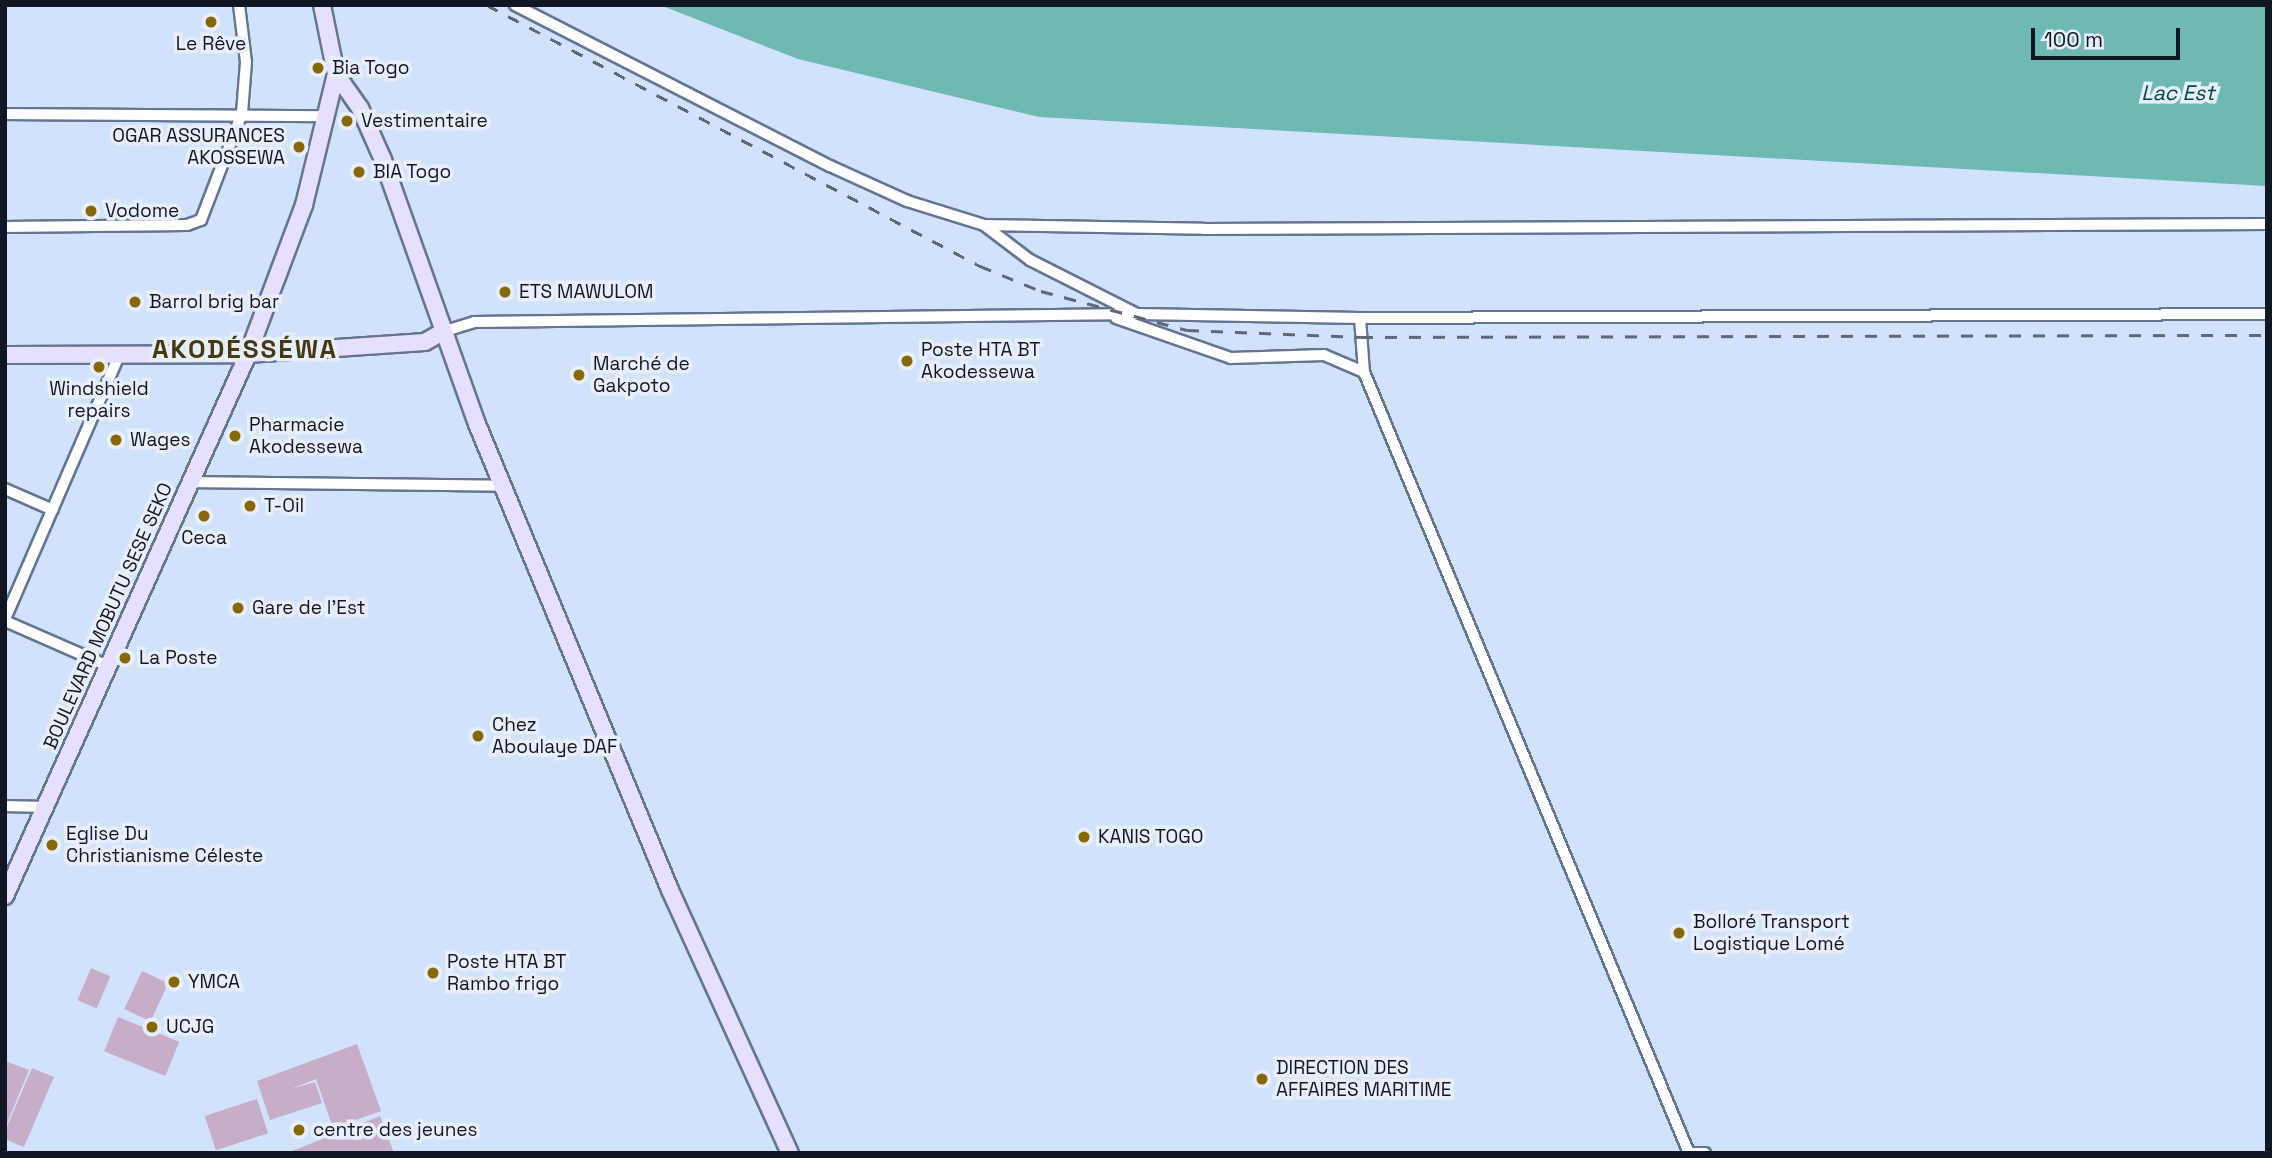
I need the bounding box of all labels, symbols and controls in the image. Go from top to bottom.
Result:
marker: Le Rêve [203,14,219,30]
scale bar [2034,14,2183,58]
text: 100 m [2044,26,2103,53]
place label: Le Rêve [176,33,246,55]
place label: Bia Togo [332,57,410,79]
marker: Bia Togo [310,60,326,76]
water label: Lac Est [2141,80,2215,106]
place label: Vestimentaire [361,110,488,132]
marker: Vestimentaire [339,113,355,129]
place label: OGAR ASSURANCES AKOSSEWA [112,125,285,169]
marker: OGAR ASSURANCES AKOSSEWA [291,139,307,155]
place label: BIA Togo [373,161,452,183]
marker: BIA Togo [351,164,367,180]
place label: Vodome [105,200,179,222]
marker: Vodome [83,203,99,219]
place label: ETS MAWULOM [519,281,653,303]
marker: ETS MAWULOM [497,284,513,300]
place label: Barrol brig bar [149,291,279,313]
marker: Barrol brig bar [127,294,143,310]
district label: AKODÉSSÉWA [153,334,337,366]
place label: Poste HTA BT Akodessewa [921,339,1041,383]
place label: Marché de Gakpoto [593,353,690,397]
marker: Poste HTA BT Akodessewa [899,353,915,369]
marker: Windshield repairs [91,359,107,375]
marker: Marché de Gakpoto [571,367,587,383]
place label: Windshield repairs [49,378,149,422]
place label: Pharmacie Akodessewa [249,414,363,458]
marker: Pharmacie Akodessewa [227,428,243,444]
place label: Wages [130,429,191,451]
marker: Wages [108,432,124,448]
street label: BOULEVARD MOBUTU SESE SEKO [39,479,177,753]
place label: T-Oil [264,495,304,517]
marker: T-Oil [242,498,258,514]
marker: Ceca [196,508,212,524]
place label: Ceca [181,527,227,549]
place label: Gare de l'Est [252,597,365,619]
marker: Gare de l'Est [230,600,246,616]
place label: La Poste [139,647,217,669]
marker: La Poste [117,650,133,666]
place label: Chez Aboulaye DAF [492,714,617,758]
marker: Chez Aboulaye DAF [470,728,486,744]
place label: Eglise Du Christianisme Céleste [66,823,263,867]
place label: KANIS TOGO [1098,826,1204,848]
marker: KANIS TOGO [1076,829,1092,845]
marker: Eglise Du Christianisme Céleste [44,837,60,853]
place label: Bolloré Transport Logistique Lomé [1693,911,1850,955]
marker: Bolloré Transport Logistique Lomé [1671,925,1687,941]
place label: Poste HTA BT Rambo frigo [447,951,567,995]
marker: Poste HTA BT Rambo frigo [425,965,441,981]
place label: YMCA [188,971,240,993]
marker: YMCA [166,974,182,990]
place label: UCJG [166,1016,214,1038]
marker: UCJG [144,1019,160,1035]
place label: DIRECTION DES AFFAIRES MARITIME [1276,1057,1451,1101]
marker: DIRECTION DES AFFAIRES MARITIME [1254,1071,1270,1087]
place label: centre des jeunes [313,1119,478,1141]
marker: centre des jeunes [291,1122,307,1138]

